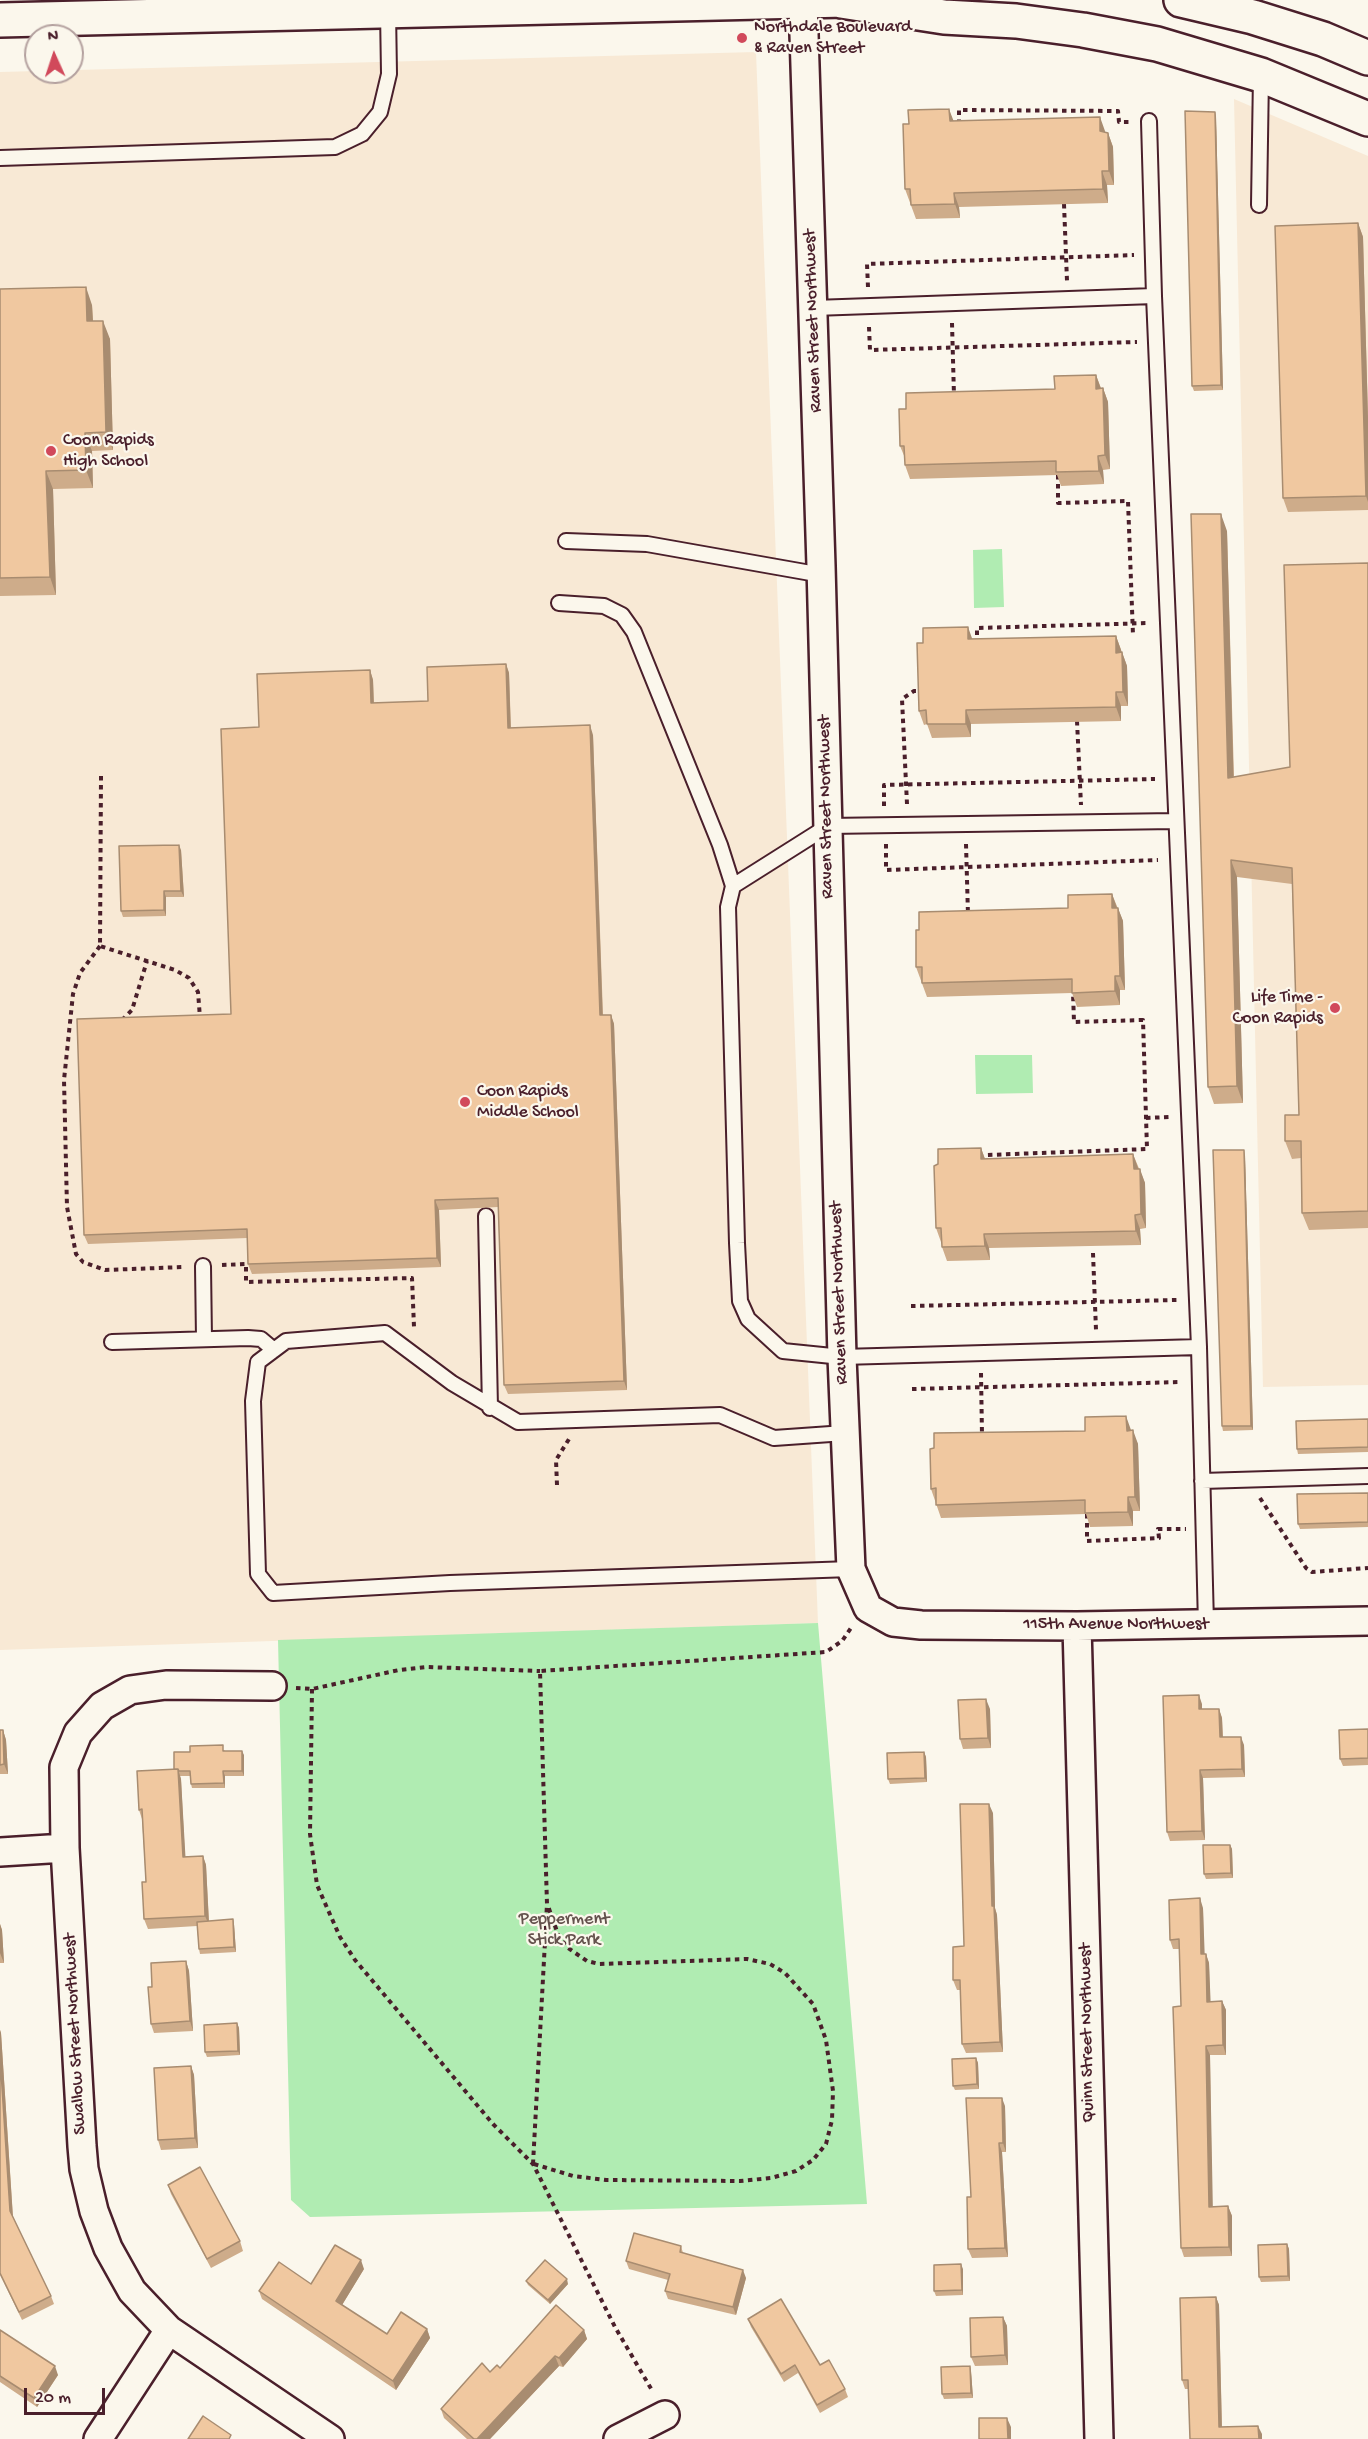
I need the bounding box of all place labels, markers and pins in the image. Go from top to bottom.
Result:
place label: Northdale Boulevard & Raven Street [754,17,912,60]
marker: Northdale Boulevard & Raven Street [735,31,749,45]
place label: Coon Rapids High School [63,430,154,472]
marker: Coon Rapids High School [44,444,58,458]
place label: Life Time - Coon Rapids [1232,987,1323,1030]
marker: Life Time - Coon Rapids [1328,1001,1342,1015]
place label: Coon Rapids Middle School [477,1081,579,1124]
marker: Coon Rapids Middle School [458,1095,472,1109]

